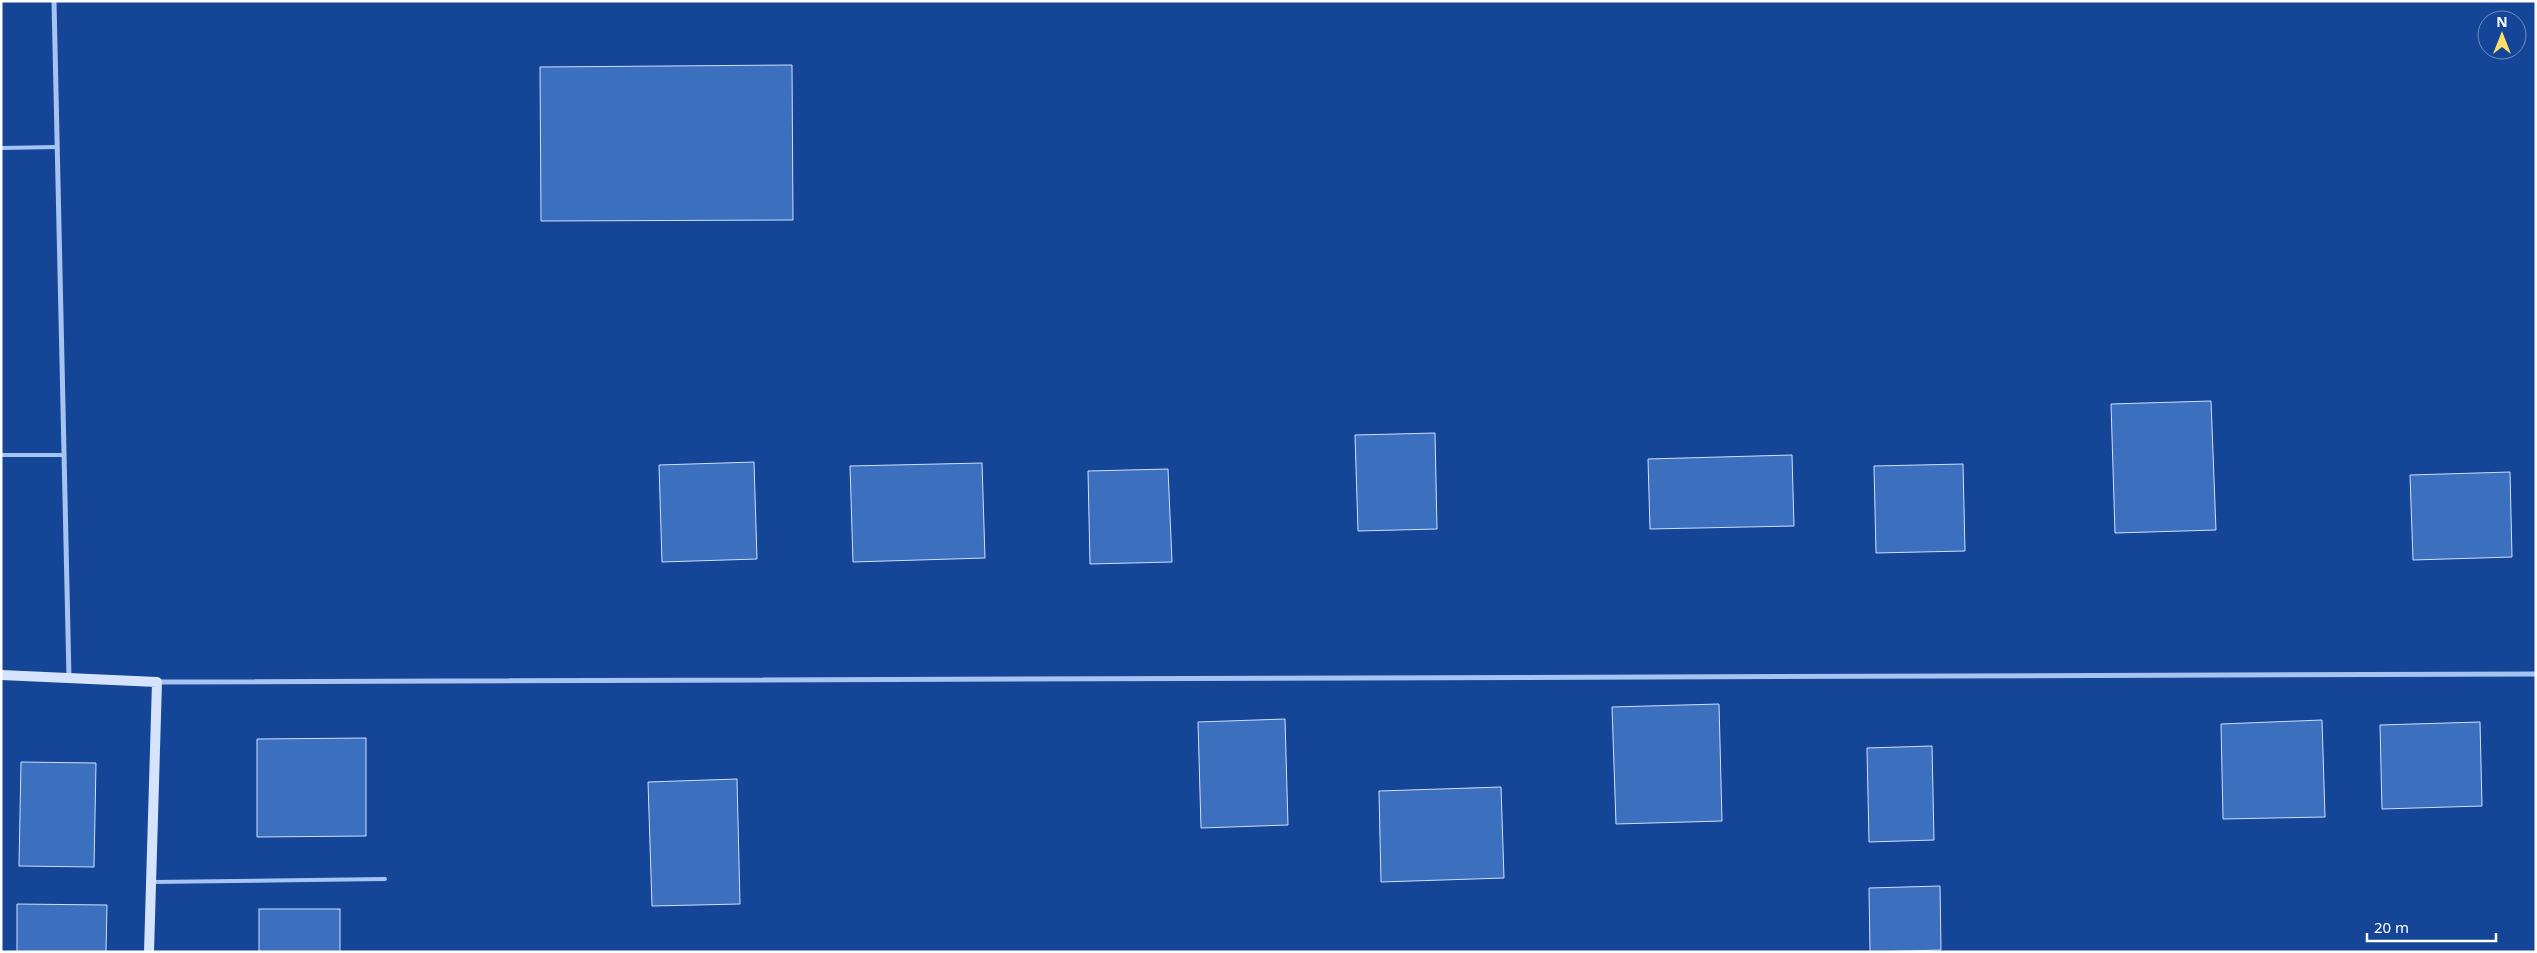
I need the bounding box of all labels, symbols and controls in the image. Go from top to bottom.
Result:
north arrow [2477,10,2527,60]
text: N [2496,12,2508,31]
scale bar [2367,910,2496,942]
text: 20 m [2374,917,2409,937]

